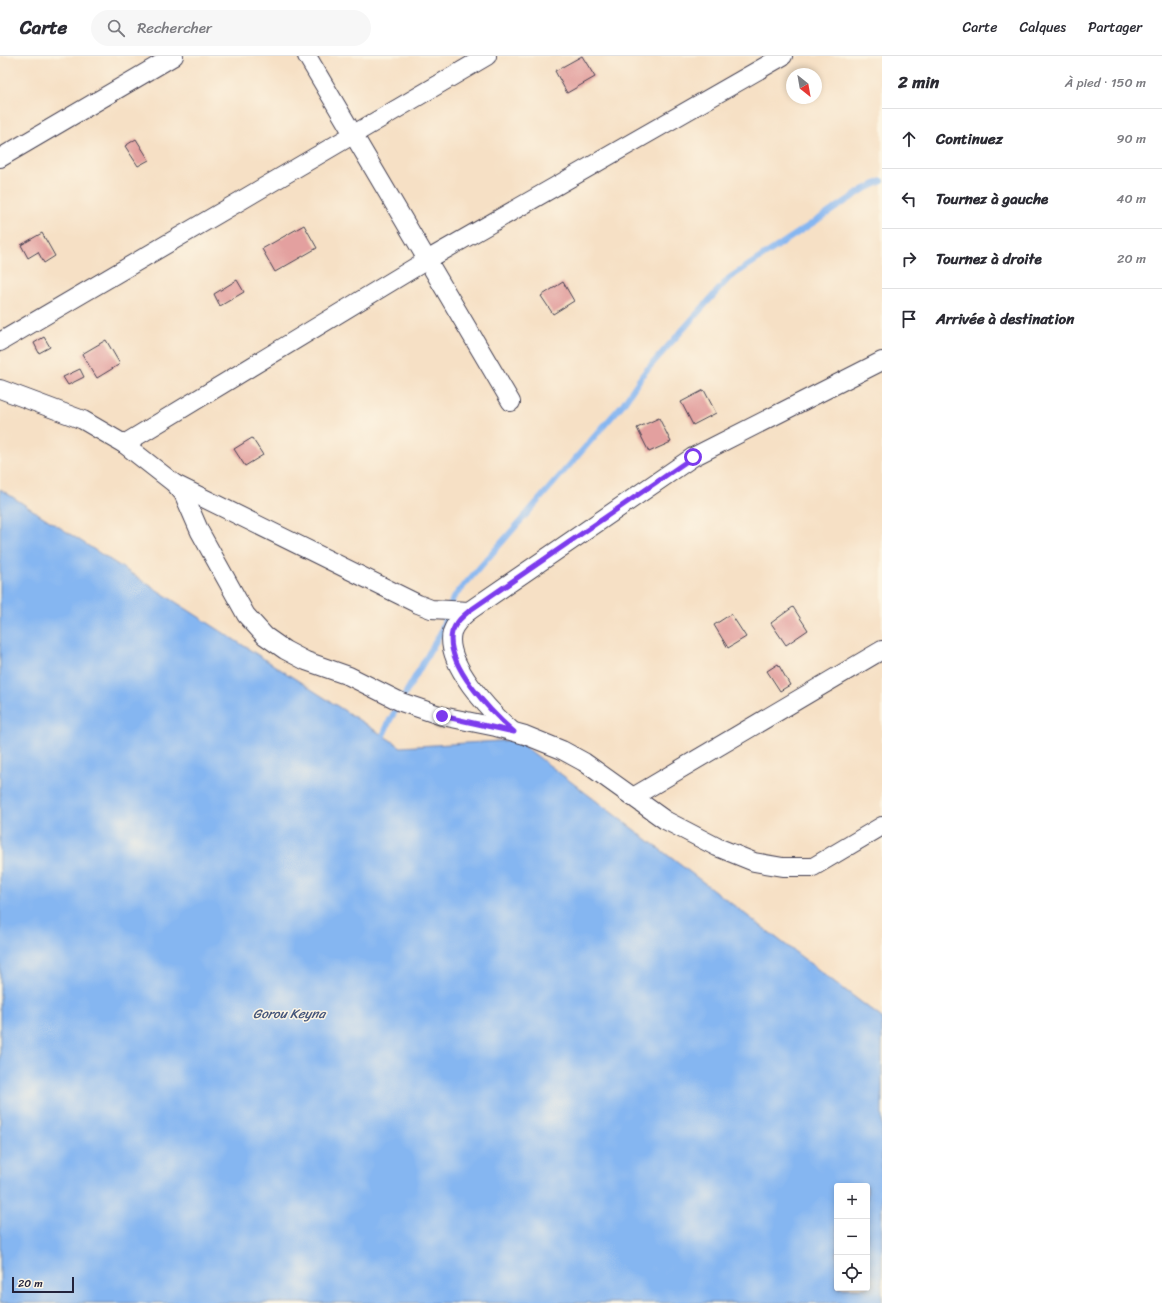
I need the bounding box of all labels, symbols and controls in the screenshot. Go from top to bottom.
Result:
search box [91,10,371,46]
text: Carte [20,11,67,44]
text: Rechercher [137,15,212,41]
text: Carte [963,15,997,40]
text: Calques [1019,15,1066,40]
text: Partager [1088,15,1142,40]
icon: search [105,17,127,39]
text: 2 min [898,67,939,97]
north arrow [786,68,822,104]
text: À pied · 150 m [1065,71,1146,94]
text: Continuez [936,126,1003,152]
text: 90 m [1116,127,1146,150]
icon: ahead [898,128,920,150]
text: Tournez à gauche [936,186,1048,212]
text: 40 m [1116,187,1146,210]
icon: left [898,188,920,210]
text: Tournez à droite [936,246,1042,272]
text: 20 m [1117,247,1146,270]
icon: right [898,248,920,270]
text: Arrivée à destination [936,306,1074,332]
icon: arrive [898,308,920,330]
route start [684,448,702,466]
route end [433,707,451,725]
water label: Gorou Keyna [253,1002,326,1025]
map controls [834,1183,870,1291]
button: + [834,1183,870,1219]
button: − [834,1219,870,1255]
button: locate [834,1255,870,1291]
text: 20 m [18,1274,43,1293]
scale bar [12,1275,74,1294]

